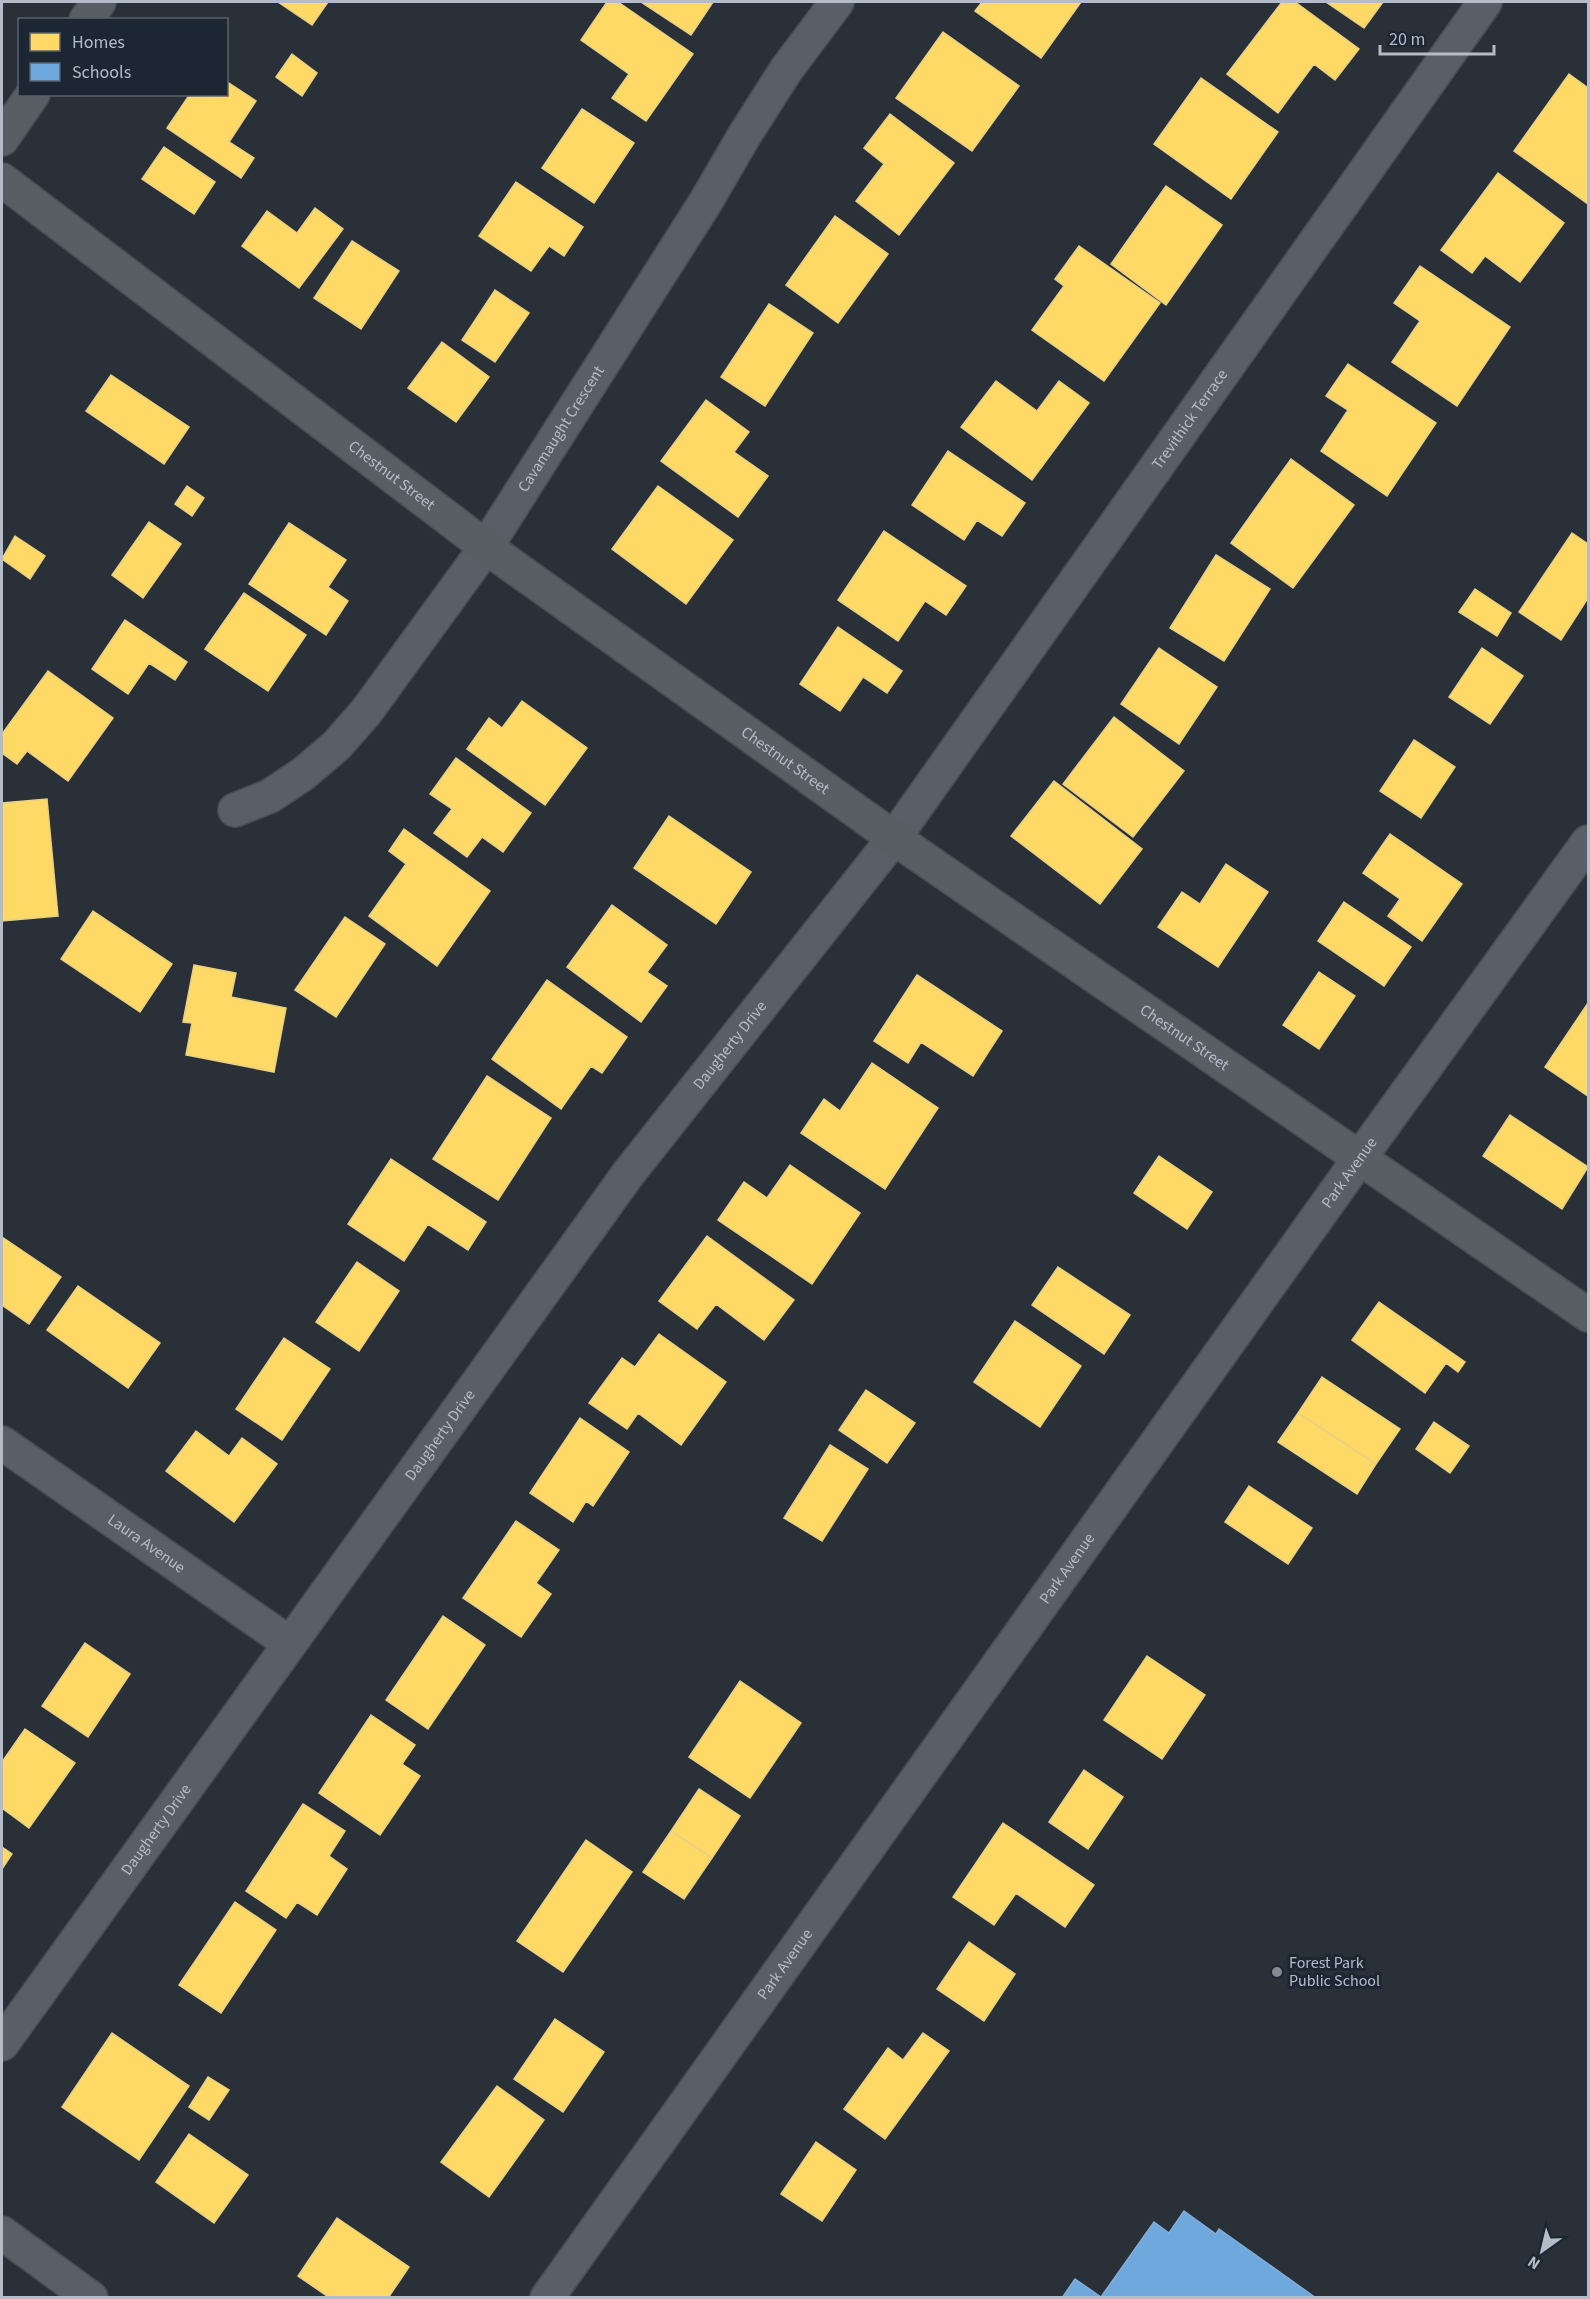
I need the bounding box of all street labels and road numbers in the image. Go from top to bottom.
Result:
street label: Cavamaught Crescent [513,361,610,496]
street label: Trevithick Terrace [1147,365,1233,474]
street label: Chestnut Street [344,435,440,516]
street label: Chestnut Street [737,721,834,800]
street label: Daugherty Drive [688,996,772,1094]
street label: Chestnut Street [1135,999,1234,1076]
street label: Park Avenue [1316,1133,1382,1213]
street label: Daugherty Drive [400,1385,480,1485]
street label: Laura Avenue [103,1509,190,1579]
street label: Park Avenue [1034,1528,1100,1608]
street label: Daugherty Drive [116,1780,197,1880]
street label: Park Avenue [752,1924,818,2004]

